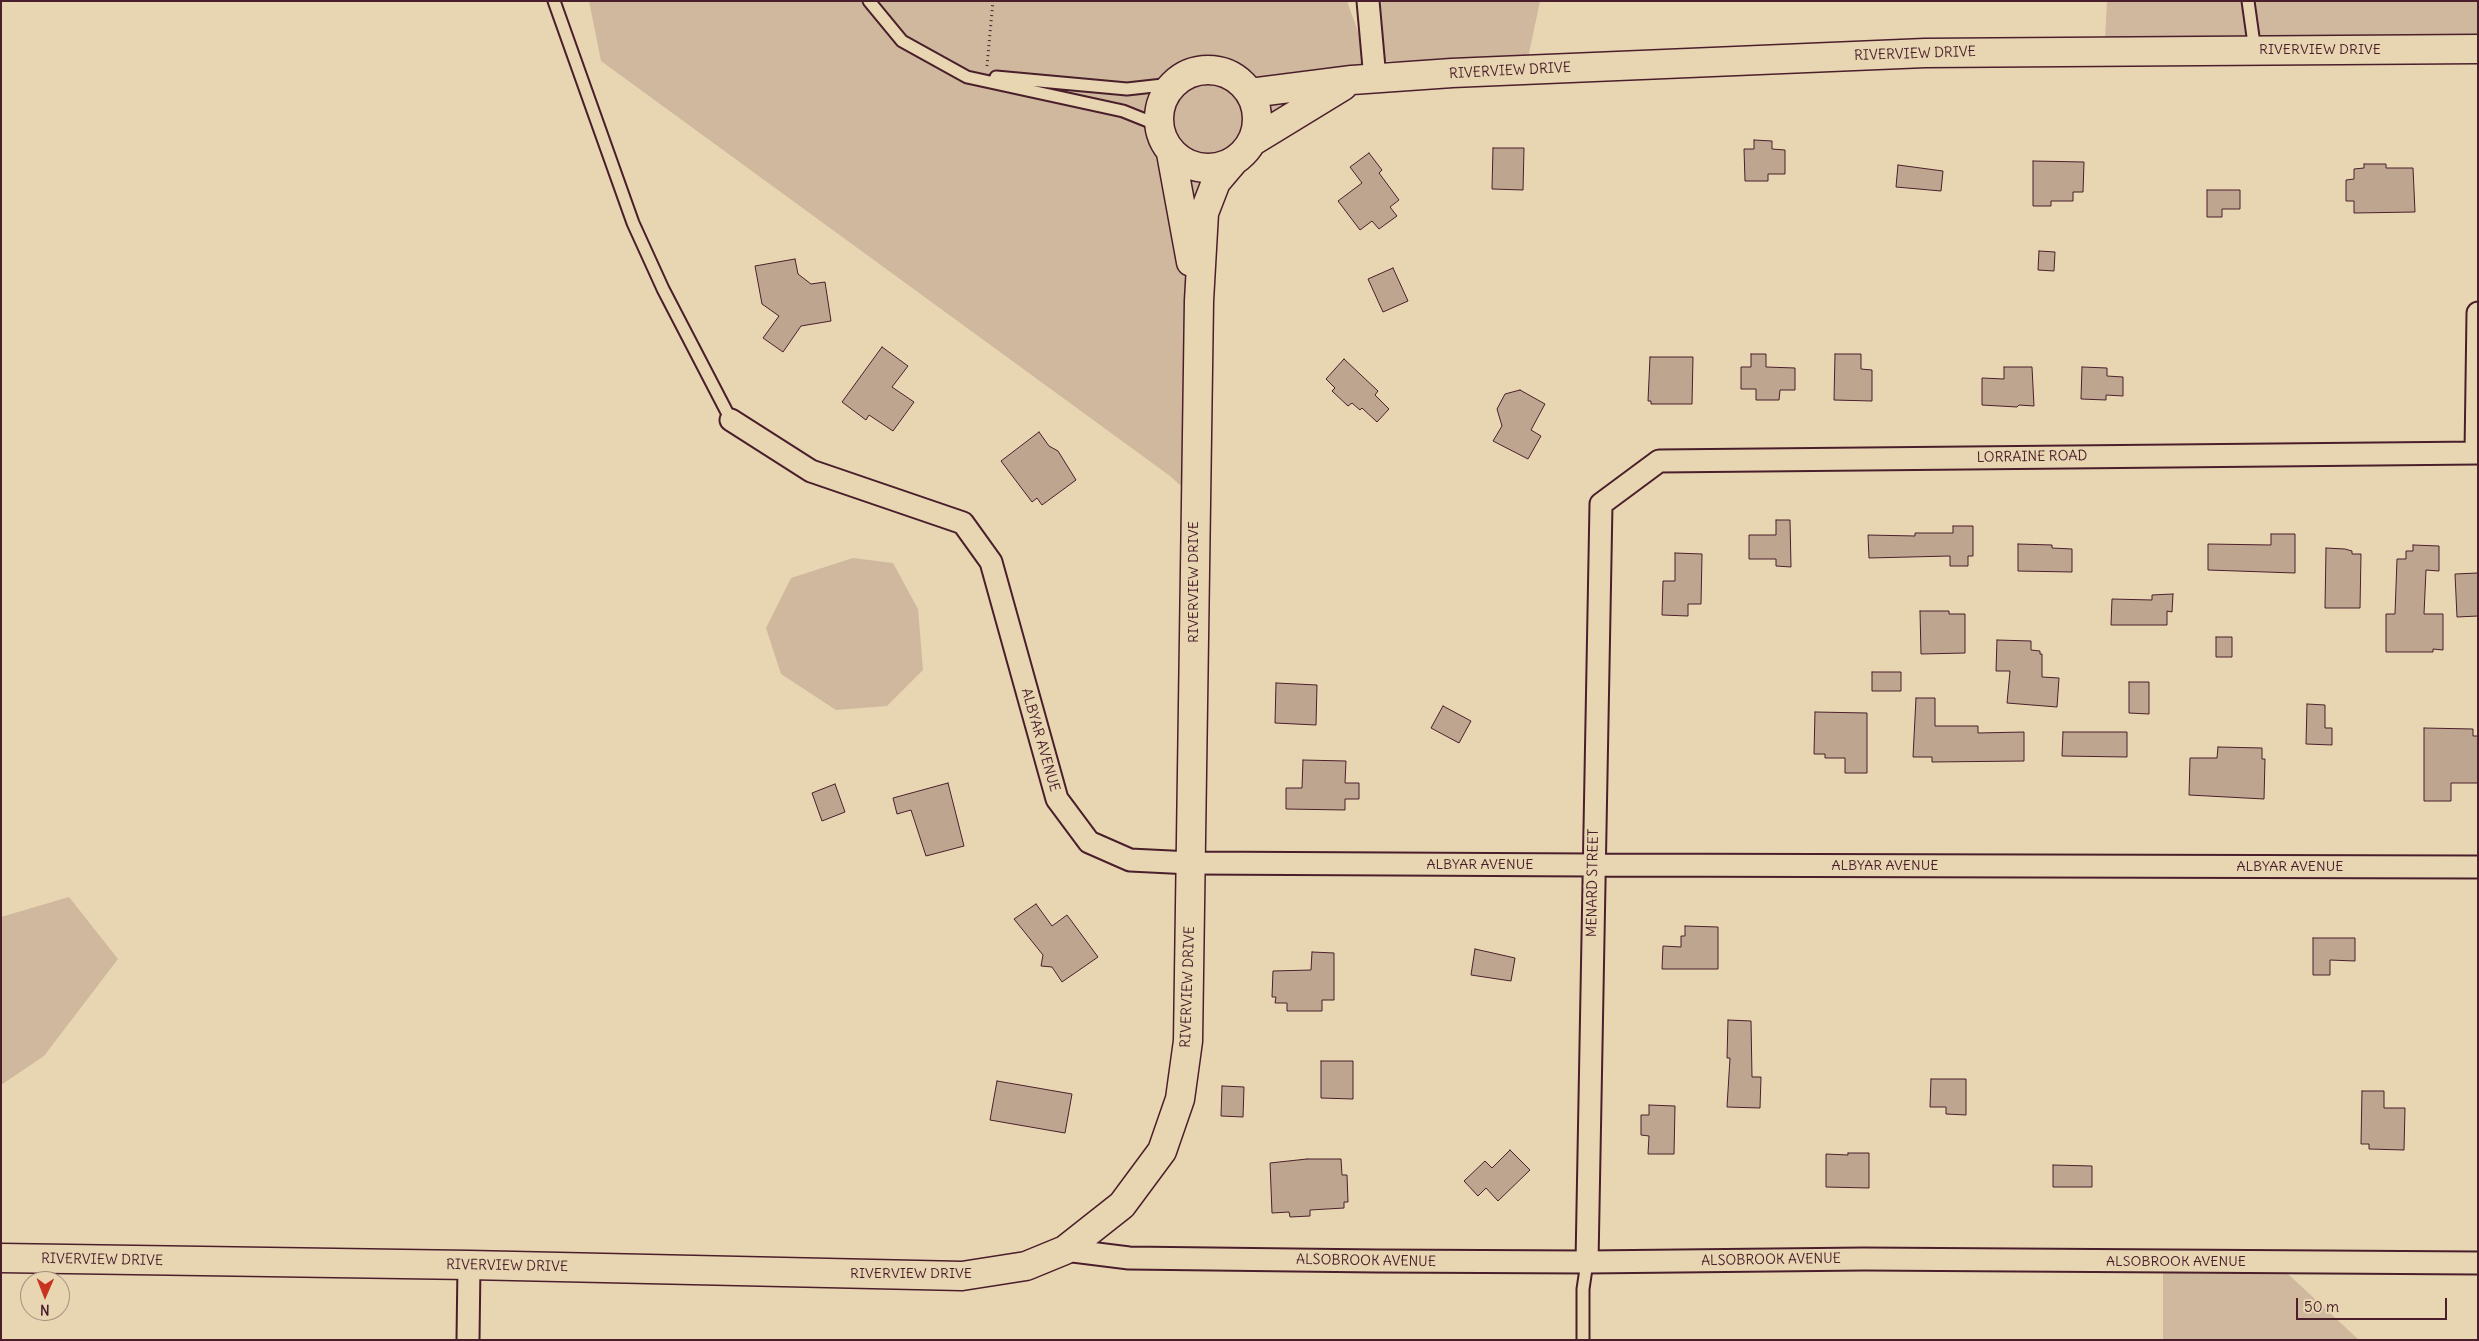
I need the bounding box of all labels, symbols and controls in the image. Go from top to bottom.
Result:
street label: RIVERVIEW DRIVE [2259,42,2381,58]
street label: RIVERVIEW DRIVE [1854,43,1976,65]
street label: RIVERVIEW DRIVE [1449,59,1571,83]
street label: LORRAINE ROAD [1977,448,2087,466]
street label: RIVERVIEW DRIVE [1186,521,1202,643]
street label: ALBYAR AVENUE [1017,686,1063,794]
street label: MENARD STREET [1584,829,1602,937]
street label: ALBYAR AVENUE [1426,857,1534,873]
street label: ALBYAR AVENUE [1831,858,1939,874]
street label: ALBYAR AVENUE [2236,859,2344,875]
street label: RIVERVIEW DRIVE [1177,926,1199,1048]
street label: ALSOBROOK AVENUE [1701,1250,1841,1270]
street label: RIVERVIEW DRIVE [41,1251,163,1269]
street label: ALSOBROOK AVENUE [1296,1251,1436,1271]
street label: ALSOBROOK AVENUE [2106,1254,2246,1270]
street label: RIVERVIEW DRIVE [446,1257,568,1275]
street label: RIVERVIEW DRIVE [850,1266,972,1282]
north arrow [20,1271,70,1321]
scale bar [2299,1288,2450,1320]
text: 50 m [2304,1297,2339,1316]
text: N [40,1301,50,1319]

